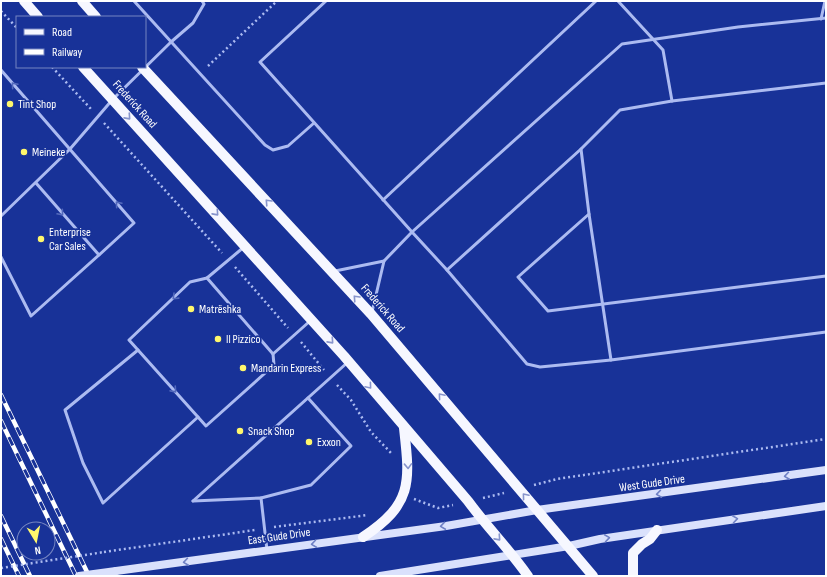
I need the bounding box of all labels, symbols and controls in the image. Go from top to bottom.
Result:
legend [16,16,146,68]
text: Road [52,25,72,40]
text: Railway [52,45,83,60]
street label: Frederick Road [109,77,160,131]
one-way arrow [11,82,19,90]
place label: Tint Shop [18,97,56,112]
marker: Tint Shop [5,99,15,109]
one-way arrow [124,112,131,120]
place label: Meineke [32,145,66,160]
marker: Meineke [19,147,29,157]
one-way arrow [265,199,273,207]
one-way arrow [115,201,122,209]
one-way arrow [57,208,64,215]
one-way arrow [211,208,218,216]
place label: Enterprise Car Sales [49,225,91,254]
marker: Enterprise Car Sales [36,234,46,244]
street label: Frederick Road [357,281,408,336]
one-way arrow [172,292,180,300]
one-way arrow [353,295,361,303]
place label: Matrëshka [199,302,242,317]
marker: Matrëshka [186,304,196,314]
place label: Il Pizzico [226,332,260,347]
marker: Il Pizzico [213,334,223,344]
one-way arrow [326,336,334,344]
place label: Mandarin Express [251,361,321,376]
marker: Mandarin Express [238,363,248,373]
one-way arrow [365,381,372,388]
one-way arrow [169,385,177,393]
one-way arrow [438,394,445,401]
place label: Snack Shop [248,424,294,439]
marker: Snack Shop [235,426,245,436]
place label: Exxon [317,435,341,450]
marker: Exxon [304,437,314,447]
one-way arrow [404,463,412,469]
street label: West Gude Drive [618,471,686,496]
one-way arrow [784,471,790,480]
one-way arrow [656,489,662,498]
one-way arrow [522,493,529,500]
one-way arrow [732,515,738,524]
north arrow [16,521,56,561]
one-way arrow [440,521,446,530]
street label: East Gude Drive [247,525,311,548]
one-way arrow [494,534,501,541]
one-way arrow [604,534,610,543]
one-way arrow [311,539,317,548]
text: N [34,543,42,557]
one-way arrow [183,557,189,566]

